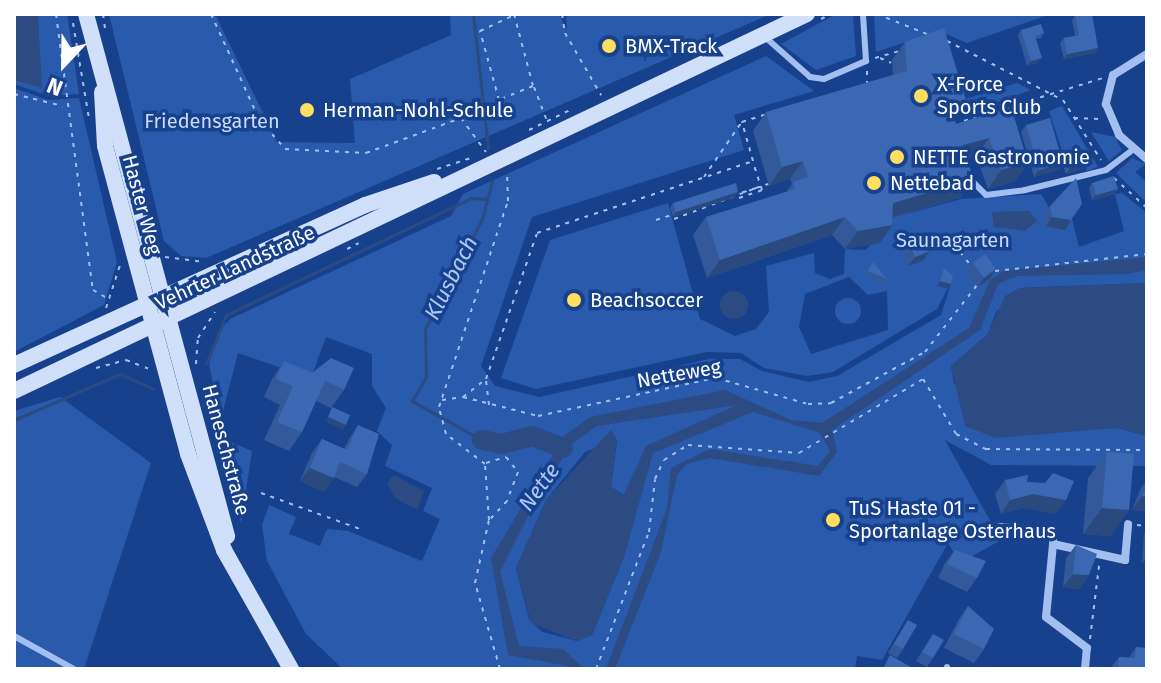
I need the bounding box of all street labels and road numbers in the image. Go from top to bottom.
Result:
street label: Haster Weg [117,153,167,257]
street label: Vehrter Landstraße [151,220,319,316]
street label: Netteweg [635,355,723,393]
street label: Haneschstraße [197,382,255,518]

